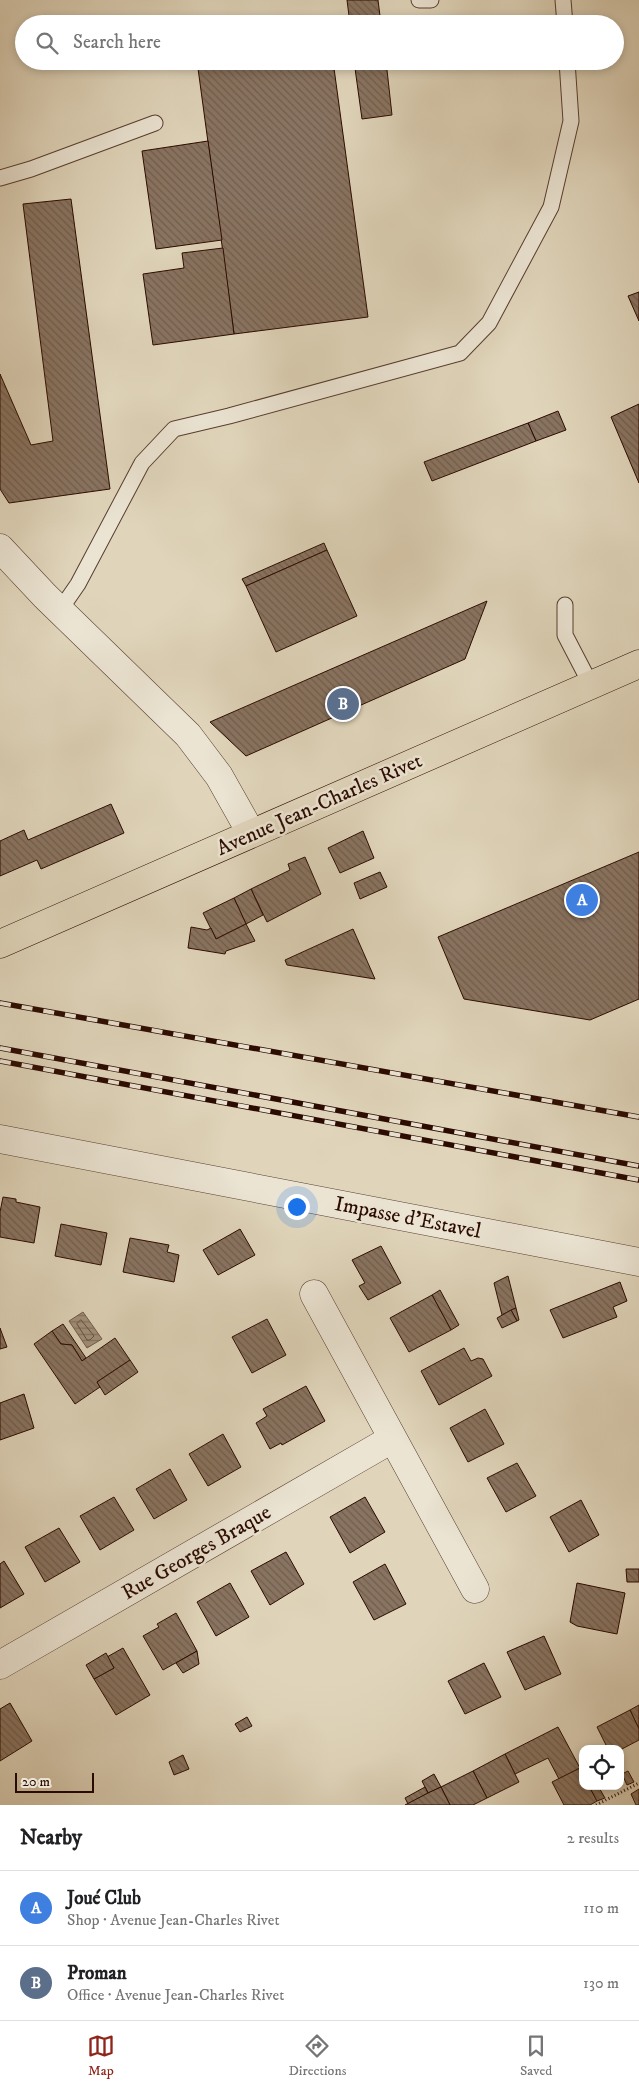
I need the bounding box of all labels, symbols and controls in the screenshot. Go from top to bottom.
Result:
search box [15,15,624,70]
icon: search [33,29,61,57]
text: Search here [73,31,161,54]
pin: B [327,685,359,723]
street label: Avenue Jean-Charles Rivet [213,748,426,862]
pin: A [566,881,598,919]
street label: Impasse d'Estavel [332,1191,484,1245]
your location [284,1194,310,1220]
street label: Rue Georges Braque [117,1499,276,1606]
map controls [579,1745,624,1790]
button: locate [579,1745,624,1790]
scale bar [15,1770,94,1793]
text: 20 m [22,1773,50,1791]
text: Nearby [20,1825,82,1851]
text: 2 results [567,1828,619,1848]
text: Joué Club [67,1887,141,1910]
text: A [31,1898,41,1918]
text: 110 m [583,1898,619,1918]
text: Shop · Avenue Jean-Charles Rivet [67,1910,280,1930]
text: Proman [67,1962,127,1985]
text: B [31,1973,41,1993]
text: 130 m [583,1973,619,1993]
text: Office · Avenue Jean-Charles Rivet [67,1985,284,2005]
tab: Map [87,2032,115,2080]
tab: Directions [288,2032,346,2080]
tab: Saved [520,2032,552,2080]

